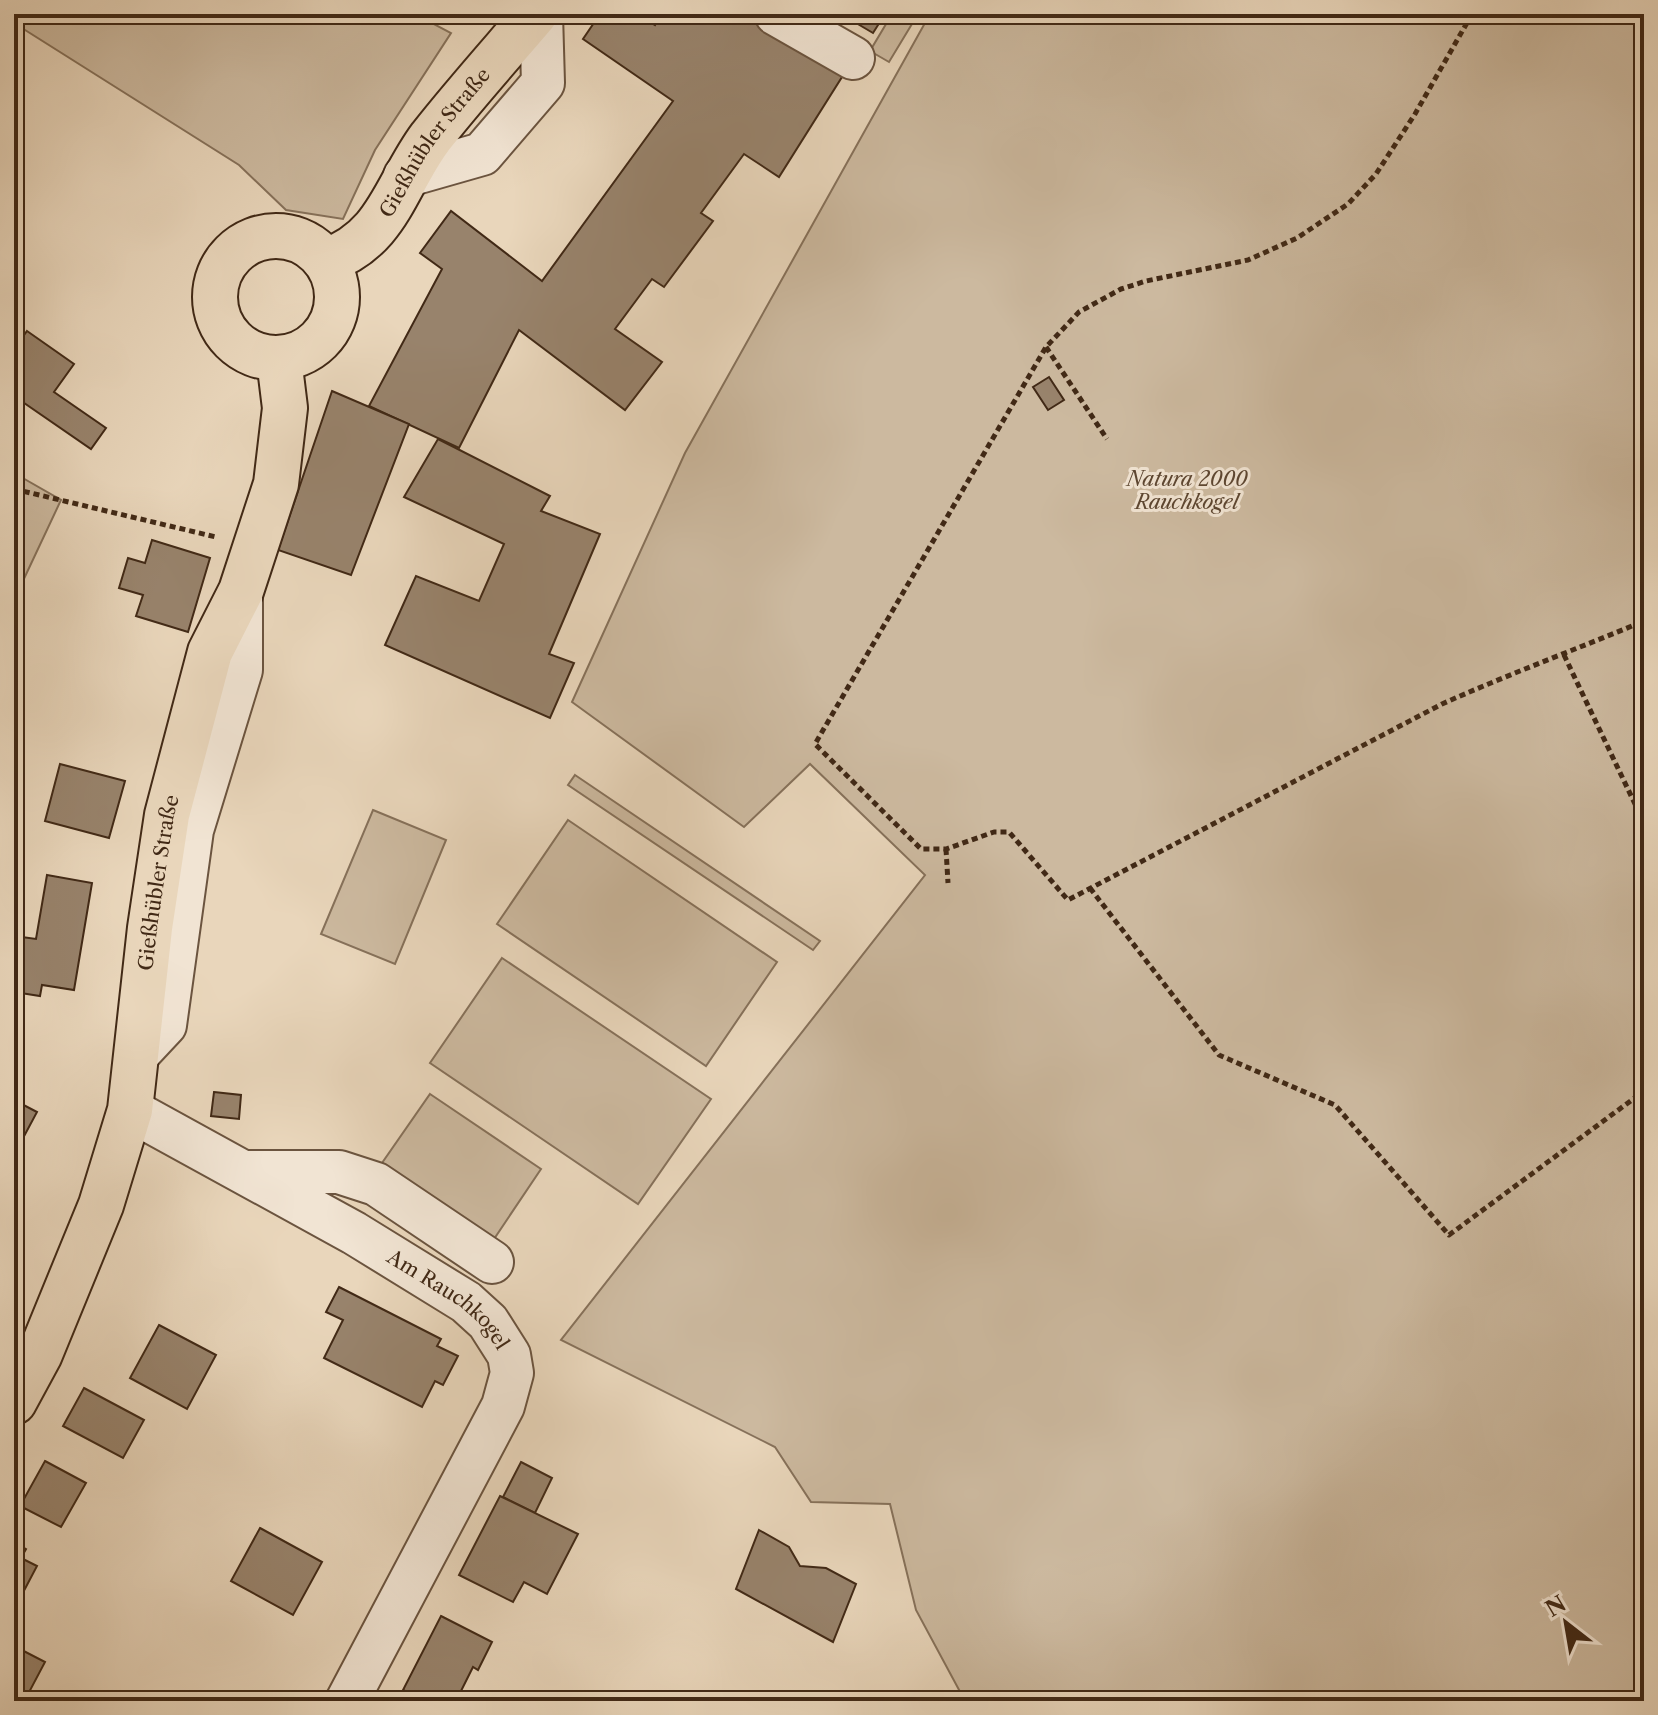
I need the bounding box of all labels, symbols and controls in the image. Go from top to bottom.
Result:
street label: Gießhübler Straße [374,63,495,222]
park label: Natura 2000 Rauchkogel [1125,467,1248,514]
street label: Gießhübler Straße [133,792,184,972]
street label: Am Rauchkogel [382,1244,514,1354]
north arrow [1526,1583,1606,1663]
text: N [1541,1590,1571,1623]

